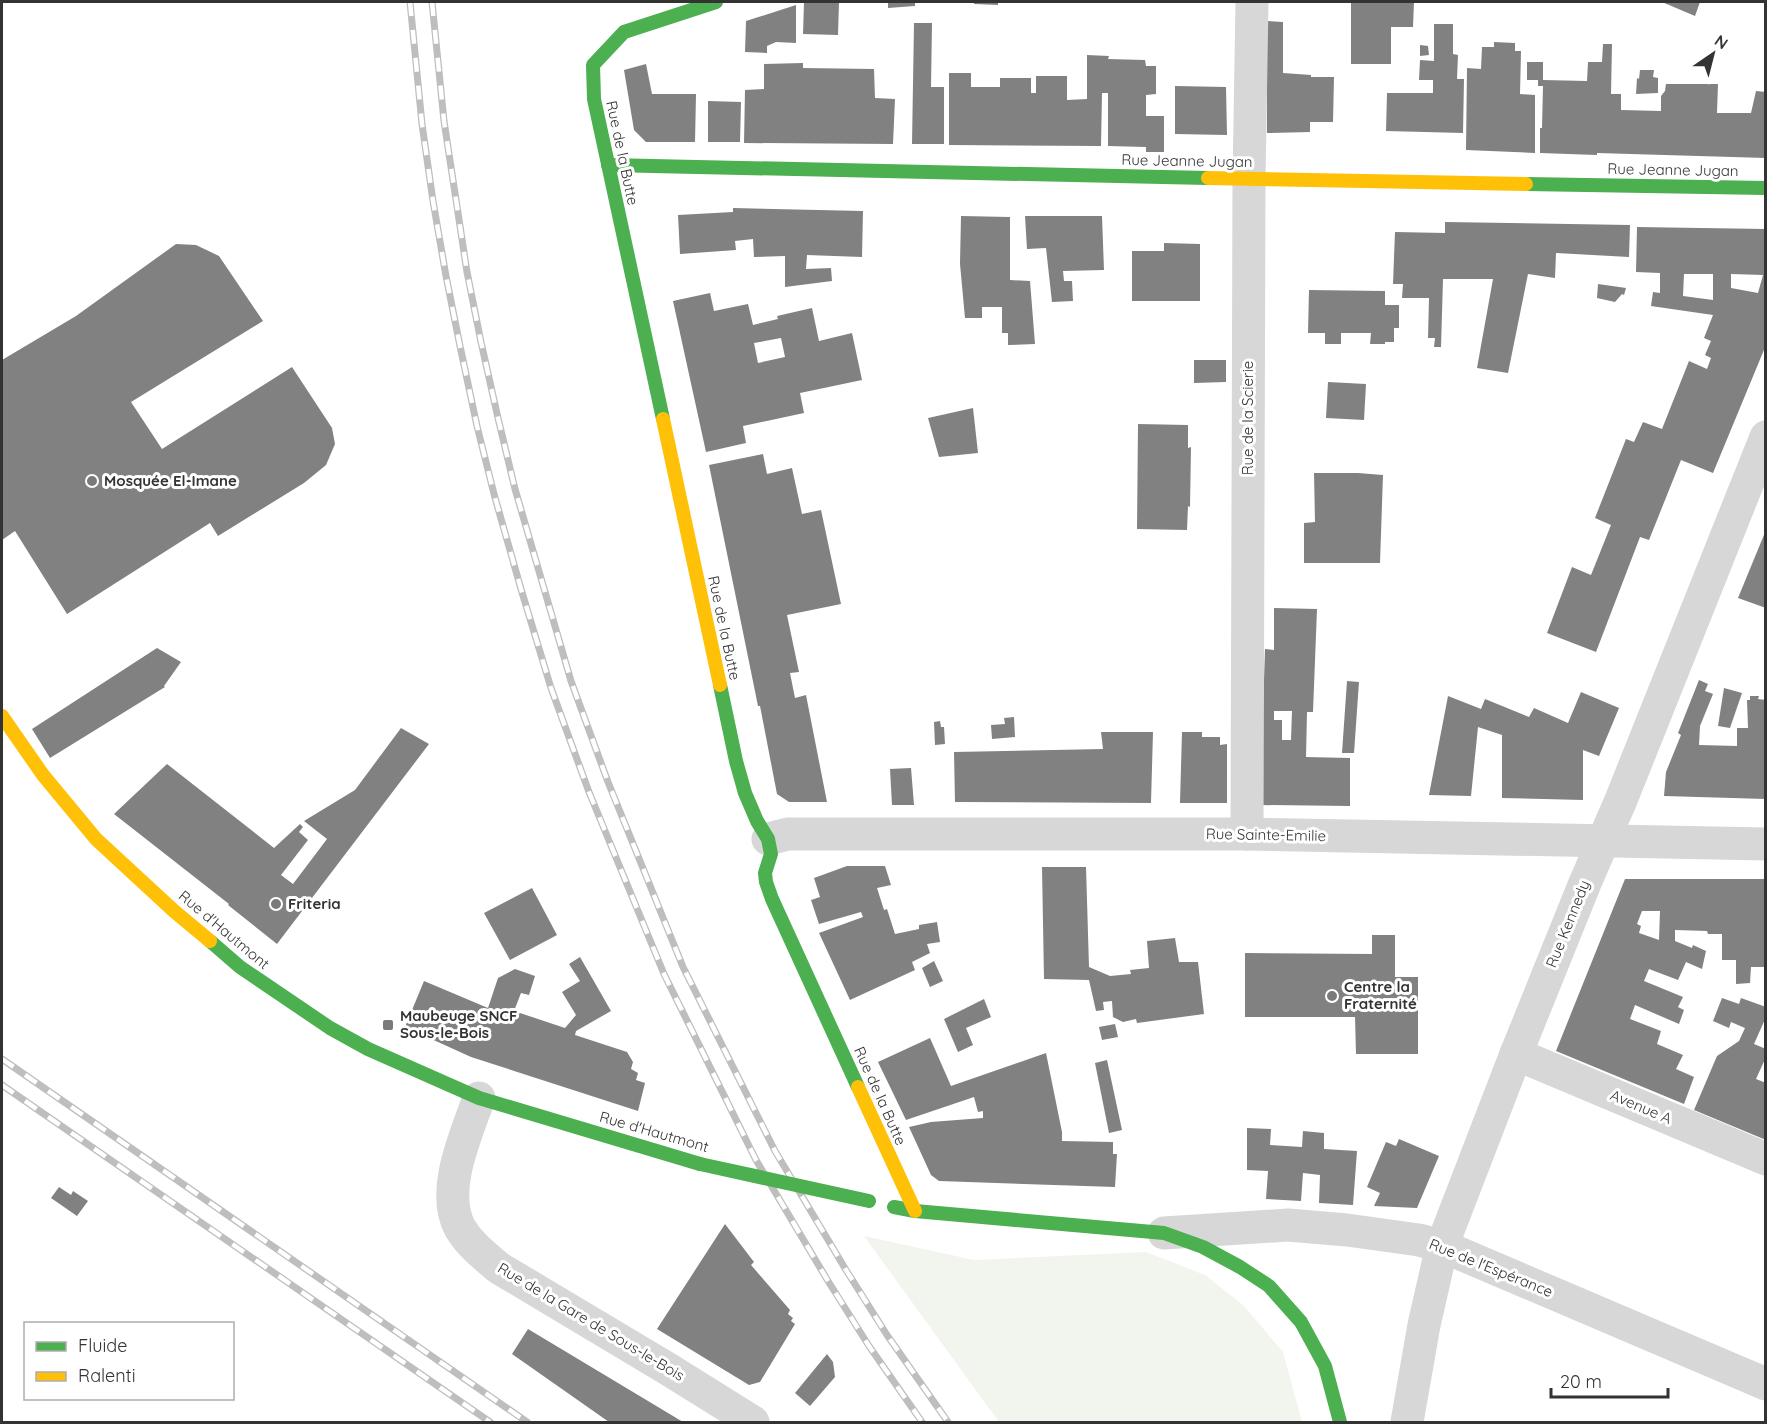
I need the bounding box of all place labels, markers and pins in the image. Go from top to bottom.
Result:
place label: Mosquée El-Imane [104,471,237,490]
marker: Mosquée El-Imane [85,474,99,488]
place label: Friteria [288,894,341,913]
marker: Friteria [269,897,283,911]
place label: Centre la Fraternité [1344,977,1417,1013]
marker: Centre la Fraternité [1325,989,1339,1003]
place label: Maubeuge SNCF Sous-le-Bois [400,1006,517,1042]
marker: Maubeuge SNCF Sous-le-Bois [381,1018,395,1032]

